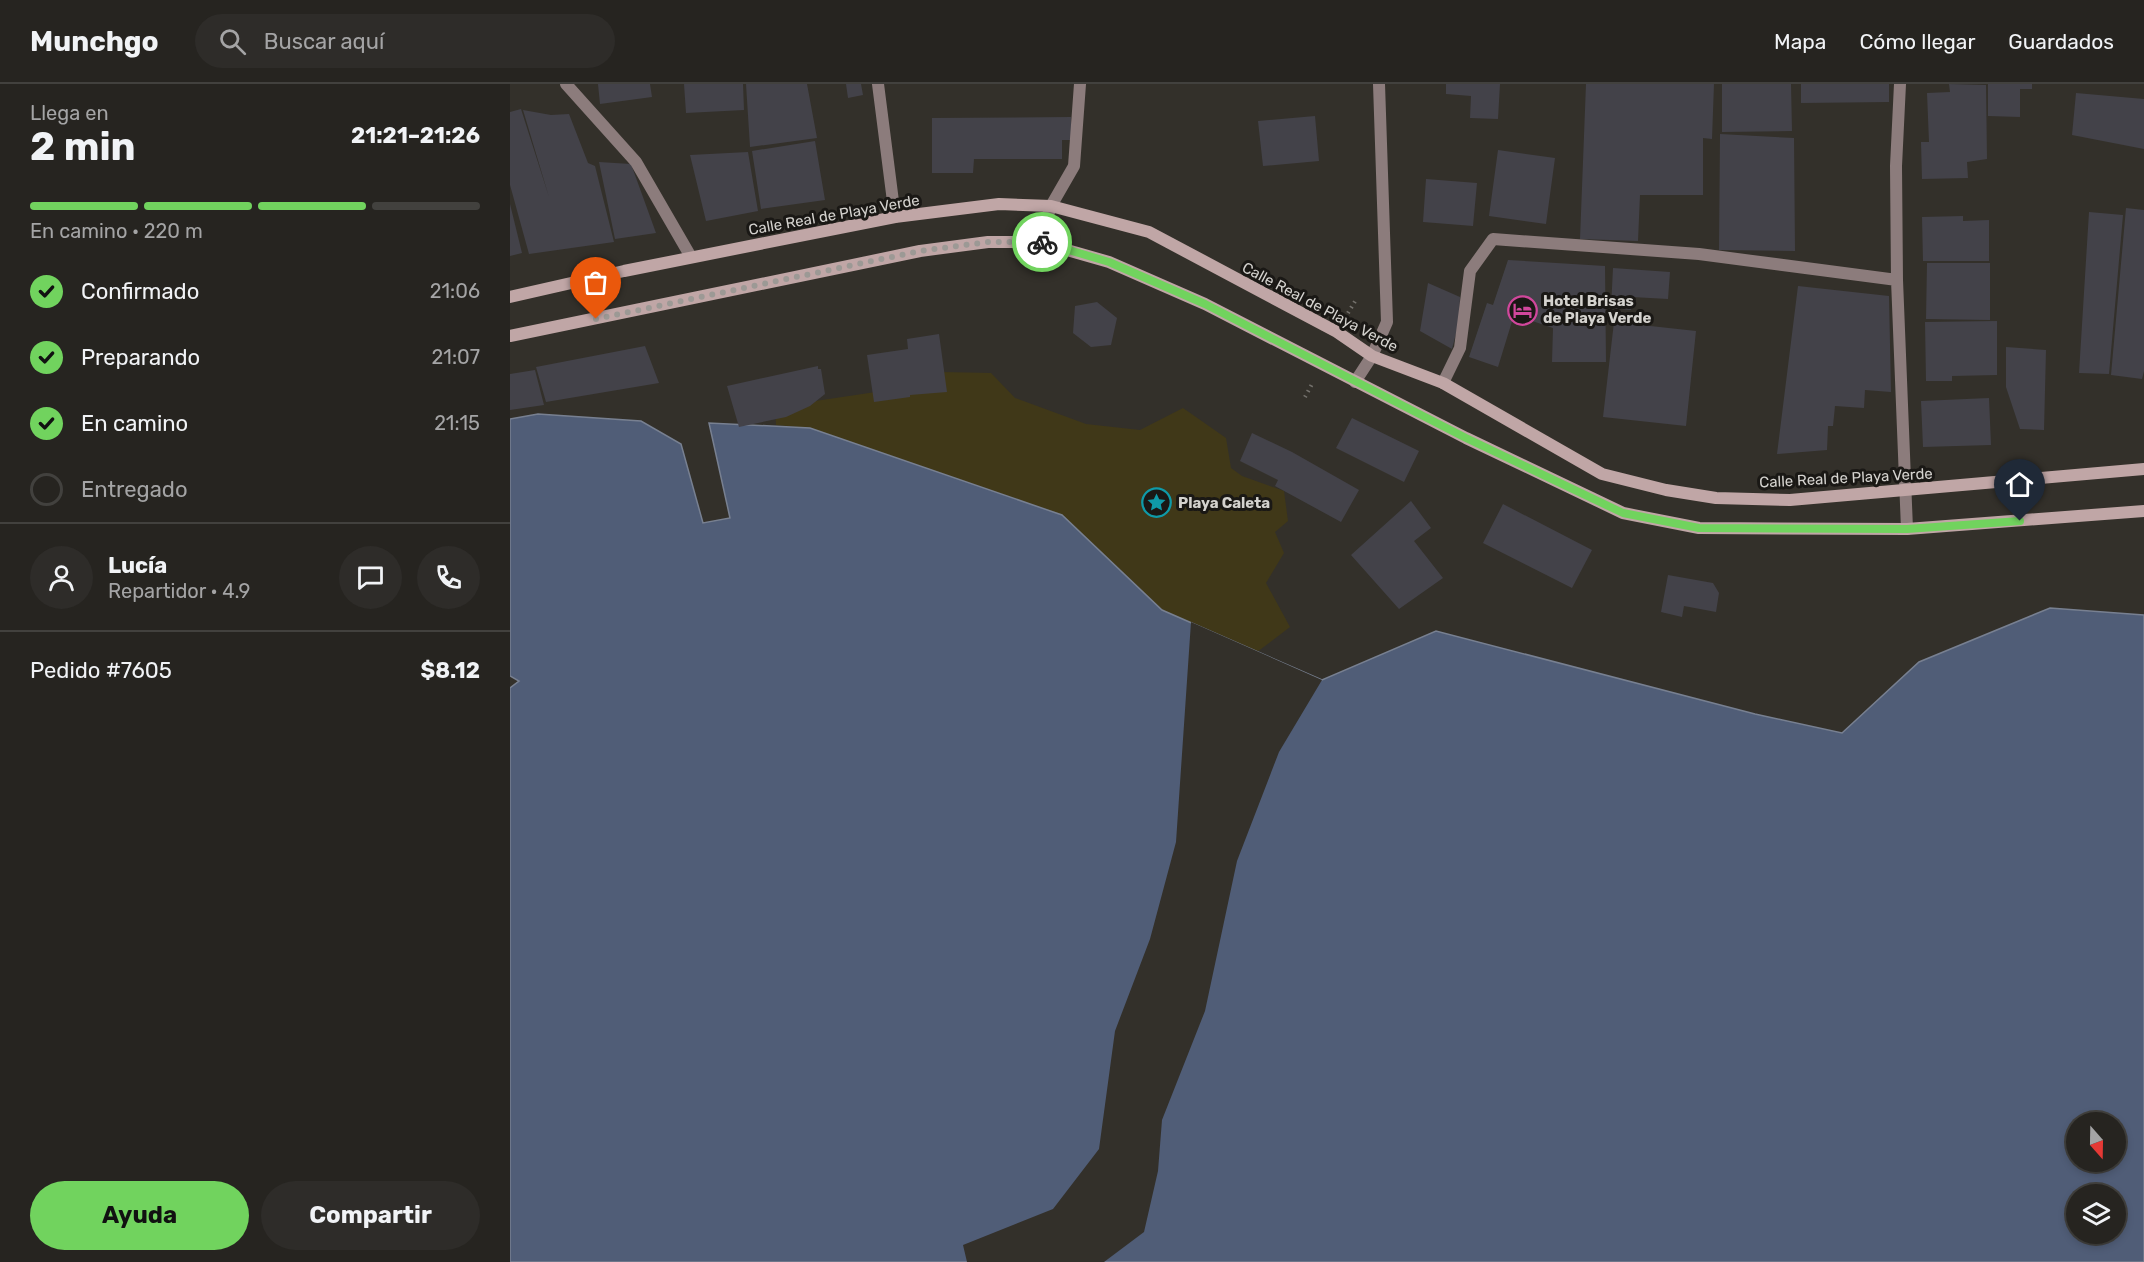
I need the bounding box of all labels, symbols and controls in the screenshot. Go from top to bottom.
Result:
search box [195,14,615,68]
text: Munchgo [30,25,159,58]
icon: search [216,25,249,58]
text: Buscar aquí [264,28,384,55]
text: Mapa [1774,29,1826,54]
text: Cómo llegar [1859,29,1975,54]
text: Guardados [2008,29,2114,54]
text: Llega en [30,101,109,125]
text: 21:21–21:26 [351,122,480,149]
text: 2 min [30,124,136,170]
street label: Calle Real de Playa Verde [747,191,921,239]
courier [1012,212,1072,272]
text: En camino · 220 m [30,219,203,243]
icon: bike [1026,226,1059,259]
pin [570,257,621,319]
street label: Calle Real de Playa Verde [1239,258,1401,356]
icon: bag [579,266,612,299]
icon: check [30,275,63,308]
text: Confirmado [81,278,199,305]
text: 21:06 [430,279,480,303]
place label: Hotel Brisas de Playa Verde [1543,292,1652,327]
hotel icon: Hotel Brisas de Playa Verde [1506,294,1538,326]
icon: check [30,341,63,374]
text: Preparando [81,344,200,371]
text: 21:07 [432,345,480,369]
icon: check [30,407,63,440]
text: En camino [81,410,188,437]
text: 21:15 [434,411,480,435]
pin [1994,459,2045,521]
street label: Calle Real de Playa Verde [1759,464,1933,492]
icon: home [2003,468,2036,501]
text: Entregado [81,476,188,503]
place icon: Playa Caleta [1141,487,1173,519]
place label: Playa Caleta [1178,494,1270,512]
button: person [30,546,93,609]
button: chat [339,546,402,609]
button: phone [417,546,480,609]
text: Lucía [108,552,167,579]
text: Repartidor · 4.9 [108,579,250,603]
text: Pedido #7605 [30,657,172,684]
text: $8.12 [420,657,480,684]
north arrow [2066,1112,2126,1172]
map controls [2066,1112,2126,1244]
button: Ayuda [30,1181,249,1250]
button: Compartir [261,1181,480,1250]
button: layers [2066,1184,2126,1244]

